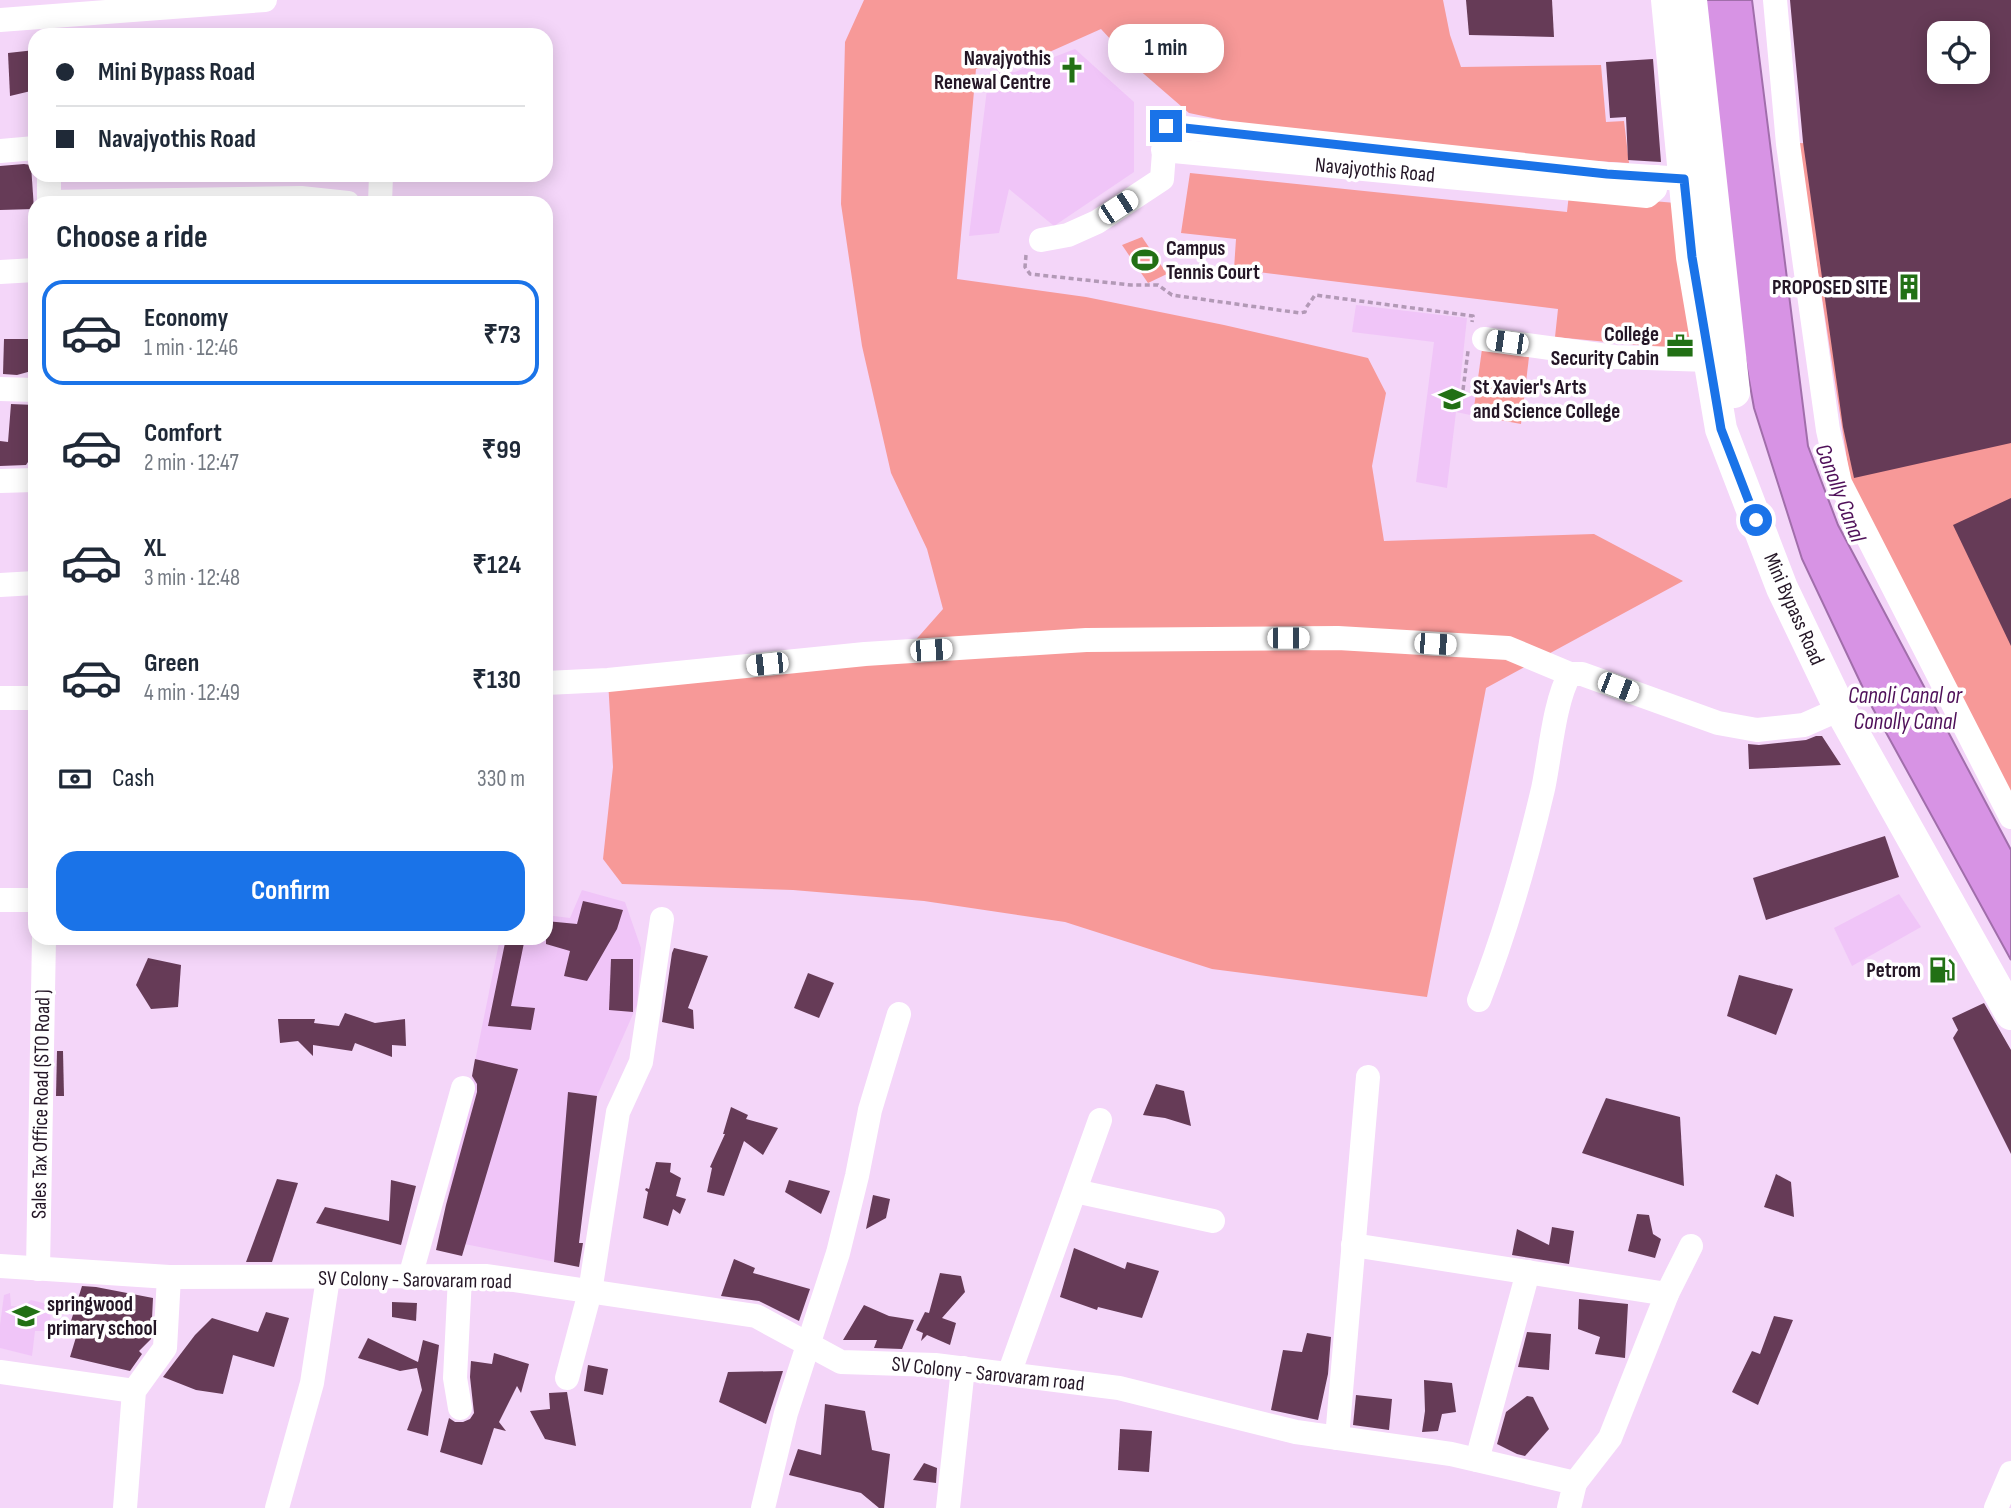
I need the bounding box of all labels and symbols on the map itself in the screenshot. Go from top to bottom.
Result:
callout: 1 min [1108,24,1224,74]
place label: Navajyothis Renewal Centre [934,46,1051,95]
church icon: Navajyothis Renewal Centre [1057,55,1087,85]
route end [1150,110,1182,142]
street label: Navajyothis Road [1314,152,1436,188]
car [1095,187,1142,227]
place label: Campus Tennis Court [1166,236,1260,285]
sports icon: Campus Tennis Court [1130,245,1160,275]
building icon: PROPOSED SITE [1894,272,1924,302]
place label: PROPOSED SITE [1772,275,1888,300]
place label: College Security Cabin [1551,322,1659,371]
car [1485,329,1530,355]
office icon: College Security Cabin [1665,331,1695,361]
place label: St Xavier's Arts and Science College [1473,375,1620,424]
school or university icon: St Xavier's Arts and Science College [1437,384,1467,414]
water label: Conolly Canal [1808,440,1872,547]
route start [1740,504,1772,536]
street label: Mini Bypass Road [1758,549,1830,669]
car [1268,628,1310,649]
car [1414,632,1457,656]
car [910,638,953,662]
car [746,651,789,677]
car [1595,670,1642,704]
water label: Canoli Canal or Conolly Canal [1848,682,1964,736]
fuel station icon: Petrom [1927,955,1957,985]
place label: Petrom [1866,958,1921,983]
street label: Sales Tax Office Road (STO Road ) [26,989,56,1219]
street label: SV Colony - Sarovaram road [318,1266,512,1294]
place label: springwood primary school [47,1292,157,1341]
school or university icon: springwood primary school [11,1301,41,1331]
street label: SV Colony - Sarovaram road [890,1351,1086,1397]

